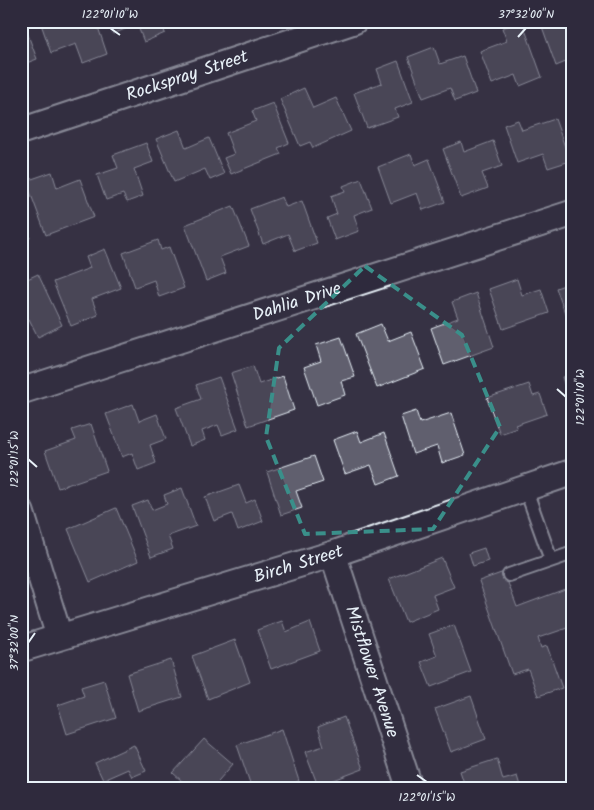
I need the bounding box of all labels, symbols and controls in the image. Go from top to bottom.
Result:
text: 122°01'10"W [82,5,138,24]
text: 37°32'00"N [498,5,554,24]
street label: Rockspray Street [122,42,253,110]
street label: Dahlia Drive [249,274,345,330]
text: 122°01'10"W [571,369,590,425]
text: 122°01'15"W [5,431,24,487]
street label: Birch Street [250,537,348,592]
street label: Mistflower Avenue [336,602,407,742]
text: 37°32'00"N [5,615,24,671]
text: 122°01'15"W [399,788,455,807]

